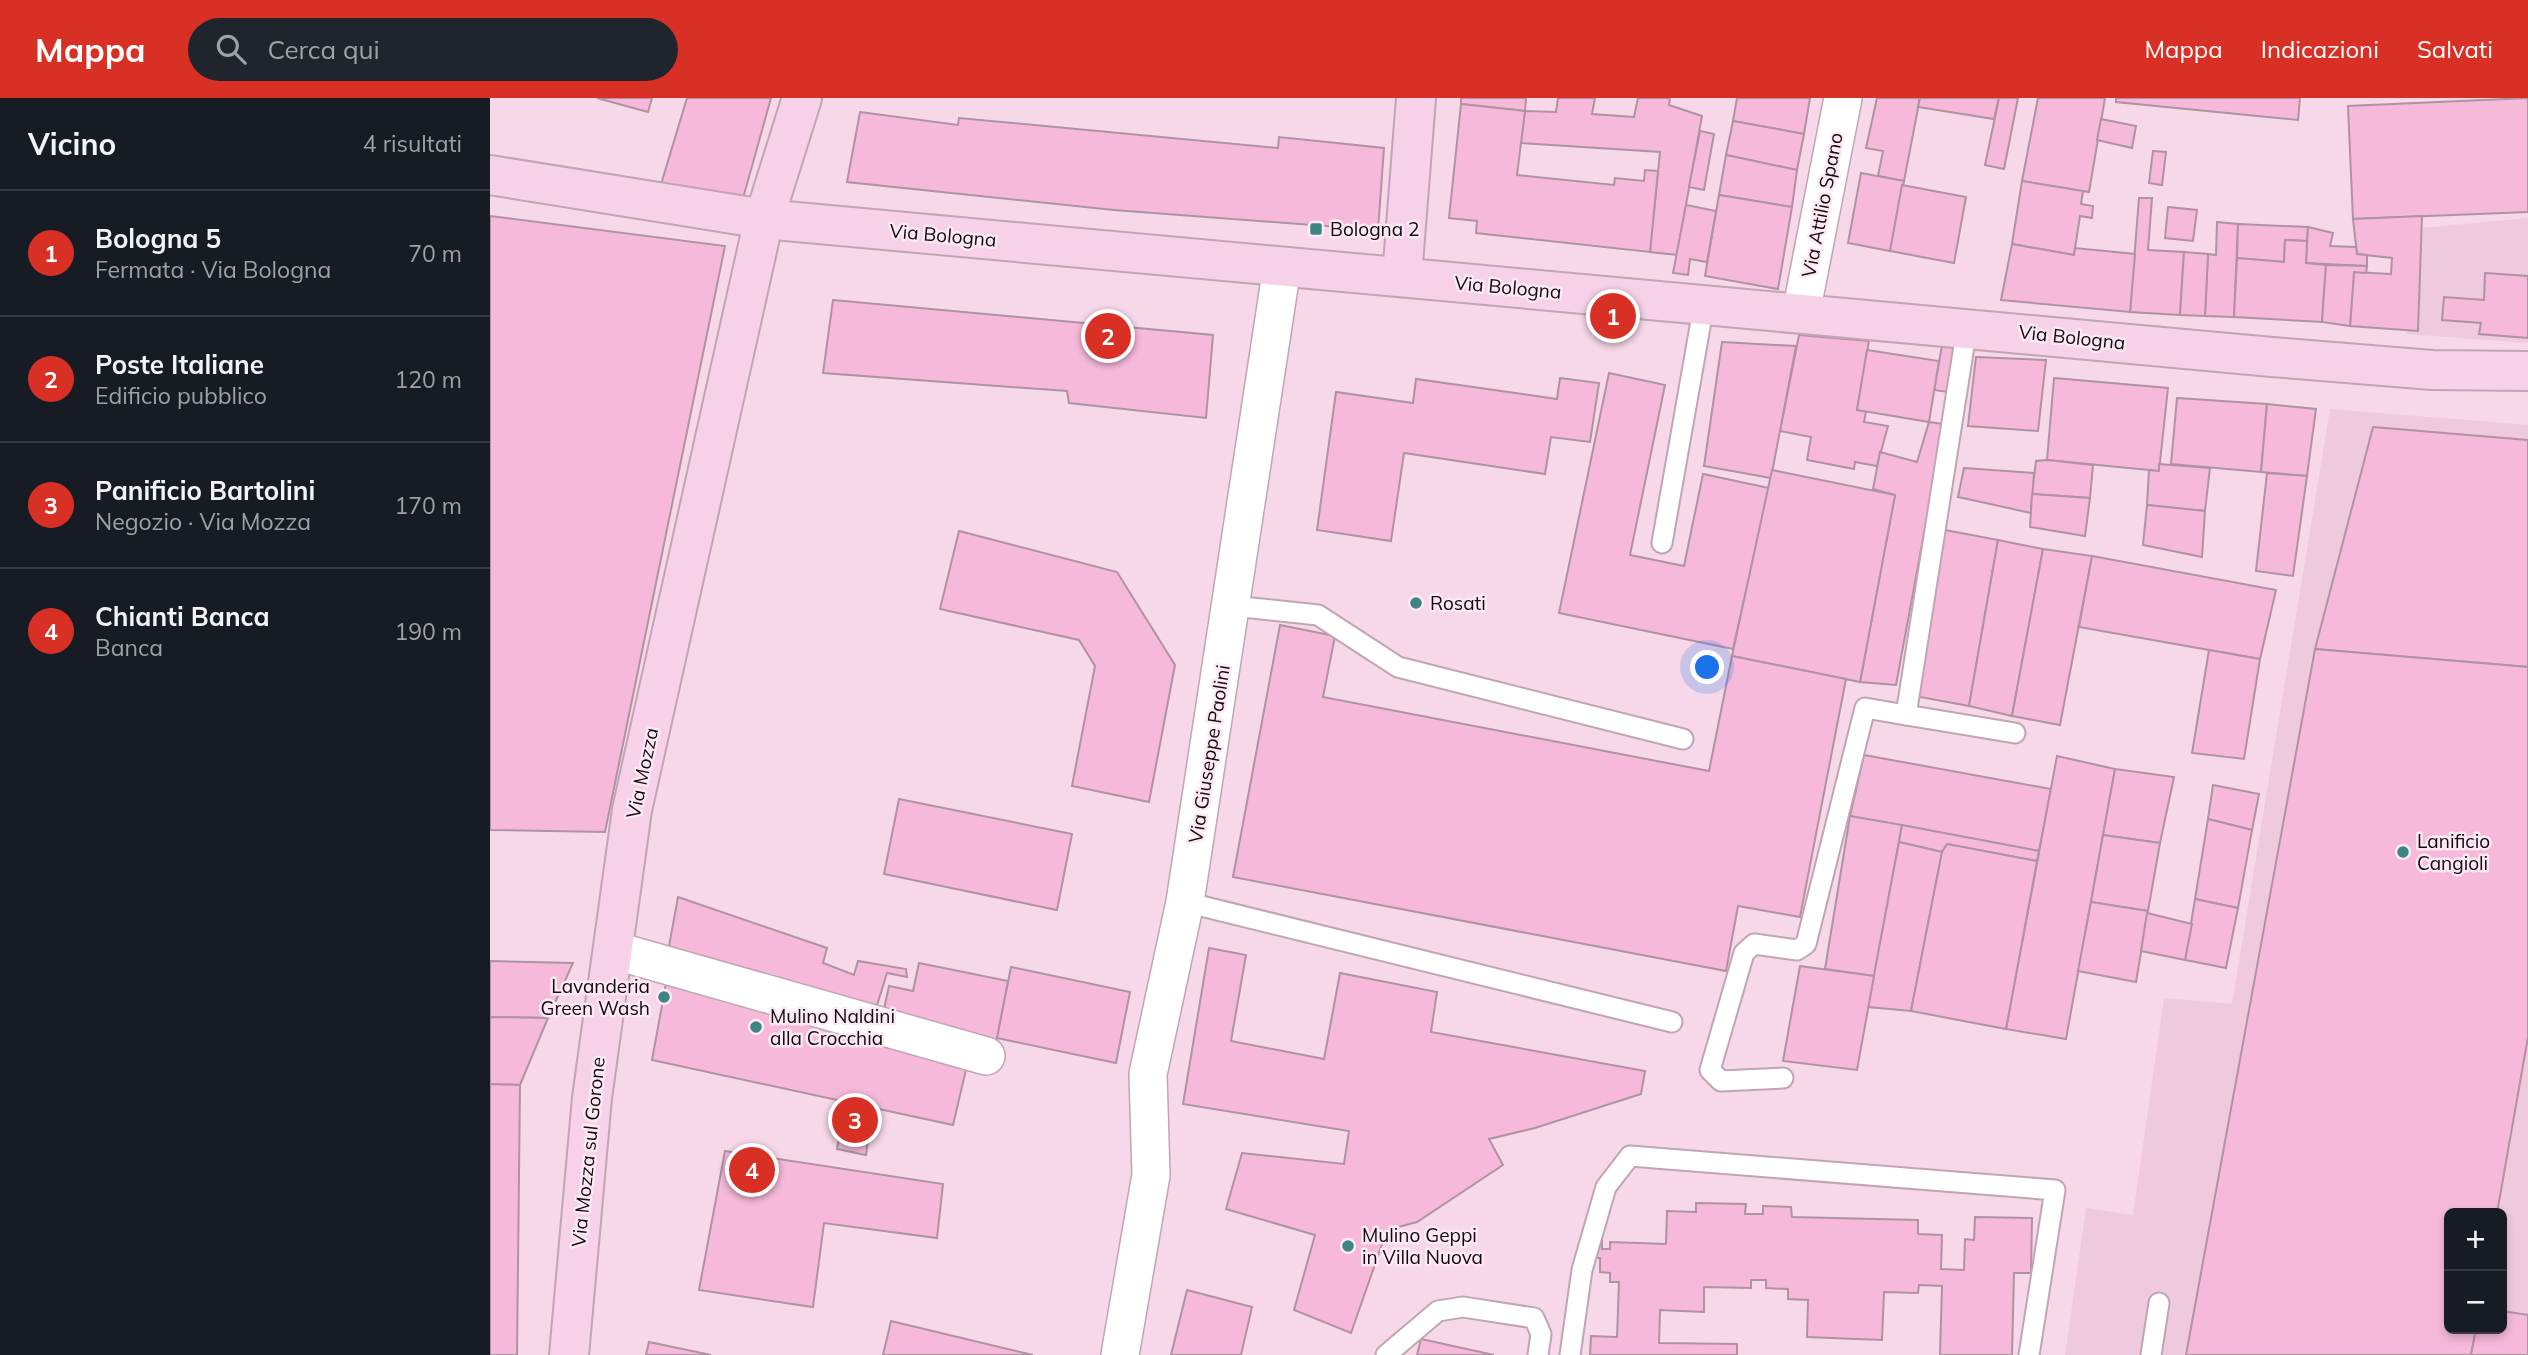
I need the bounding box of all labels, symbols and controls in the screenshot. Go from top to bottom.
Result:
search box [188,18,678,81]
text: Mappa [35,29,146,70]
icon: search [212,30,250,68]
text: Cerca qui [268,33,380,66]
text: Mappa [2144,34,2223,64]
text: Indicazioni [2261,34,2379,64]
text: Salvati [2417,34,2493,64]
text: Vicino [28,125,116,163]
text: 4 risultati [363,129,462,158]
street label: Via Attilio Spano [1796,131,1848,279]
place label: Bologna 2 [1330,217,1420,241]
street label: Via Bologna [889,218,997,252]
marker: Bologna 2 [1308,221,1324,237]
text: Bologna 5 [95,222,221,255]
text: 1 [44,239,58,268]
text: 70 m [408,239,462,268]
text: Fermata · Via Bologna [95,255,331,284]
street label: Via Bologna [1454,270,1562,304]
pin: 1 [1590,290,1636,342]
pin: 2 [1085,310,1131,362]
street label: Via Bologna [2017,319,2127,355]
text: Poste Italiane [95,348,264,381]
text: 2 [44,365,58,394]
text: 120 m [394,365,462,394]
text: Edificio pubblico [95,381,267,410]
text: Panificio Bartolini [95,474,315,507]
text: 3 [44,491,58,520]
text: 170 m [394,491,462,520]
text: Negozio · Via Mozza [95,507,311,536]
place label: Rosati [1430,591,1486,615]
marker: Rosati [1408,595,1424,611]
text: Chianti Banca [95,600,270,633]
text: 4 [44,617,58,646]
text: 190 m [394,617,462,646]
text: Banca [95,633,163,662]
your location [1690,650,1724,684]
street label: Via Giuseppe Paolini [1183,663,1235,845]
street label: Via Mozza [621,725,663,821]
place label: Lanificio Cangioli [2417,829,2490,875]
marker: Lanificio Cangioli [2395,844,2411,860]
place label: Lavanderia Green Wash [541,974,650,1020]
marker: Lavanderia Green Wash [656,989,672,1005]
place label: Mulino Naldini alla Crocchia [770,1004,895,1050]
marker: Mulino Naldini alla Crocchia [748,1019,764,1035]
street label: Via Mozza sul Gorone [566,1056,610,1248]
pin: 3 [832,1094,878,1146]
pin: 4 [729,1144,775,1196]
map controls [2444,1208,2507,1334]
button: + [2444,1208,2507,1271]
place label: Mulino Geppi in Villa Nuova [1362,1223,1483,1269]
marker: Mulino Geppi in Villa Nuova [1340,1238,1356,1254]
button: − [2444,1271,2507,1334]

